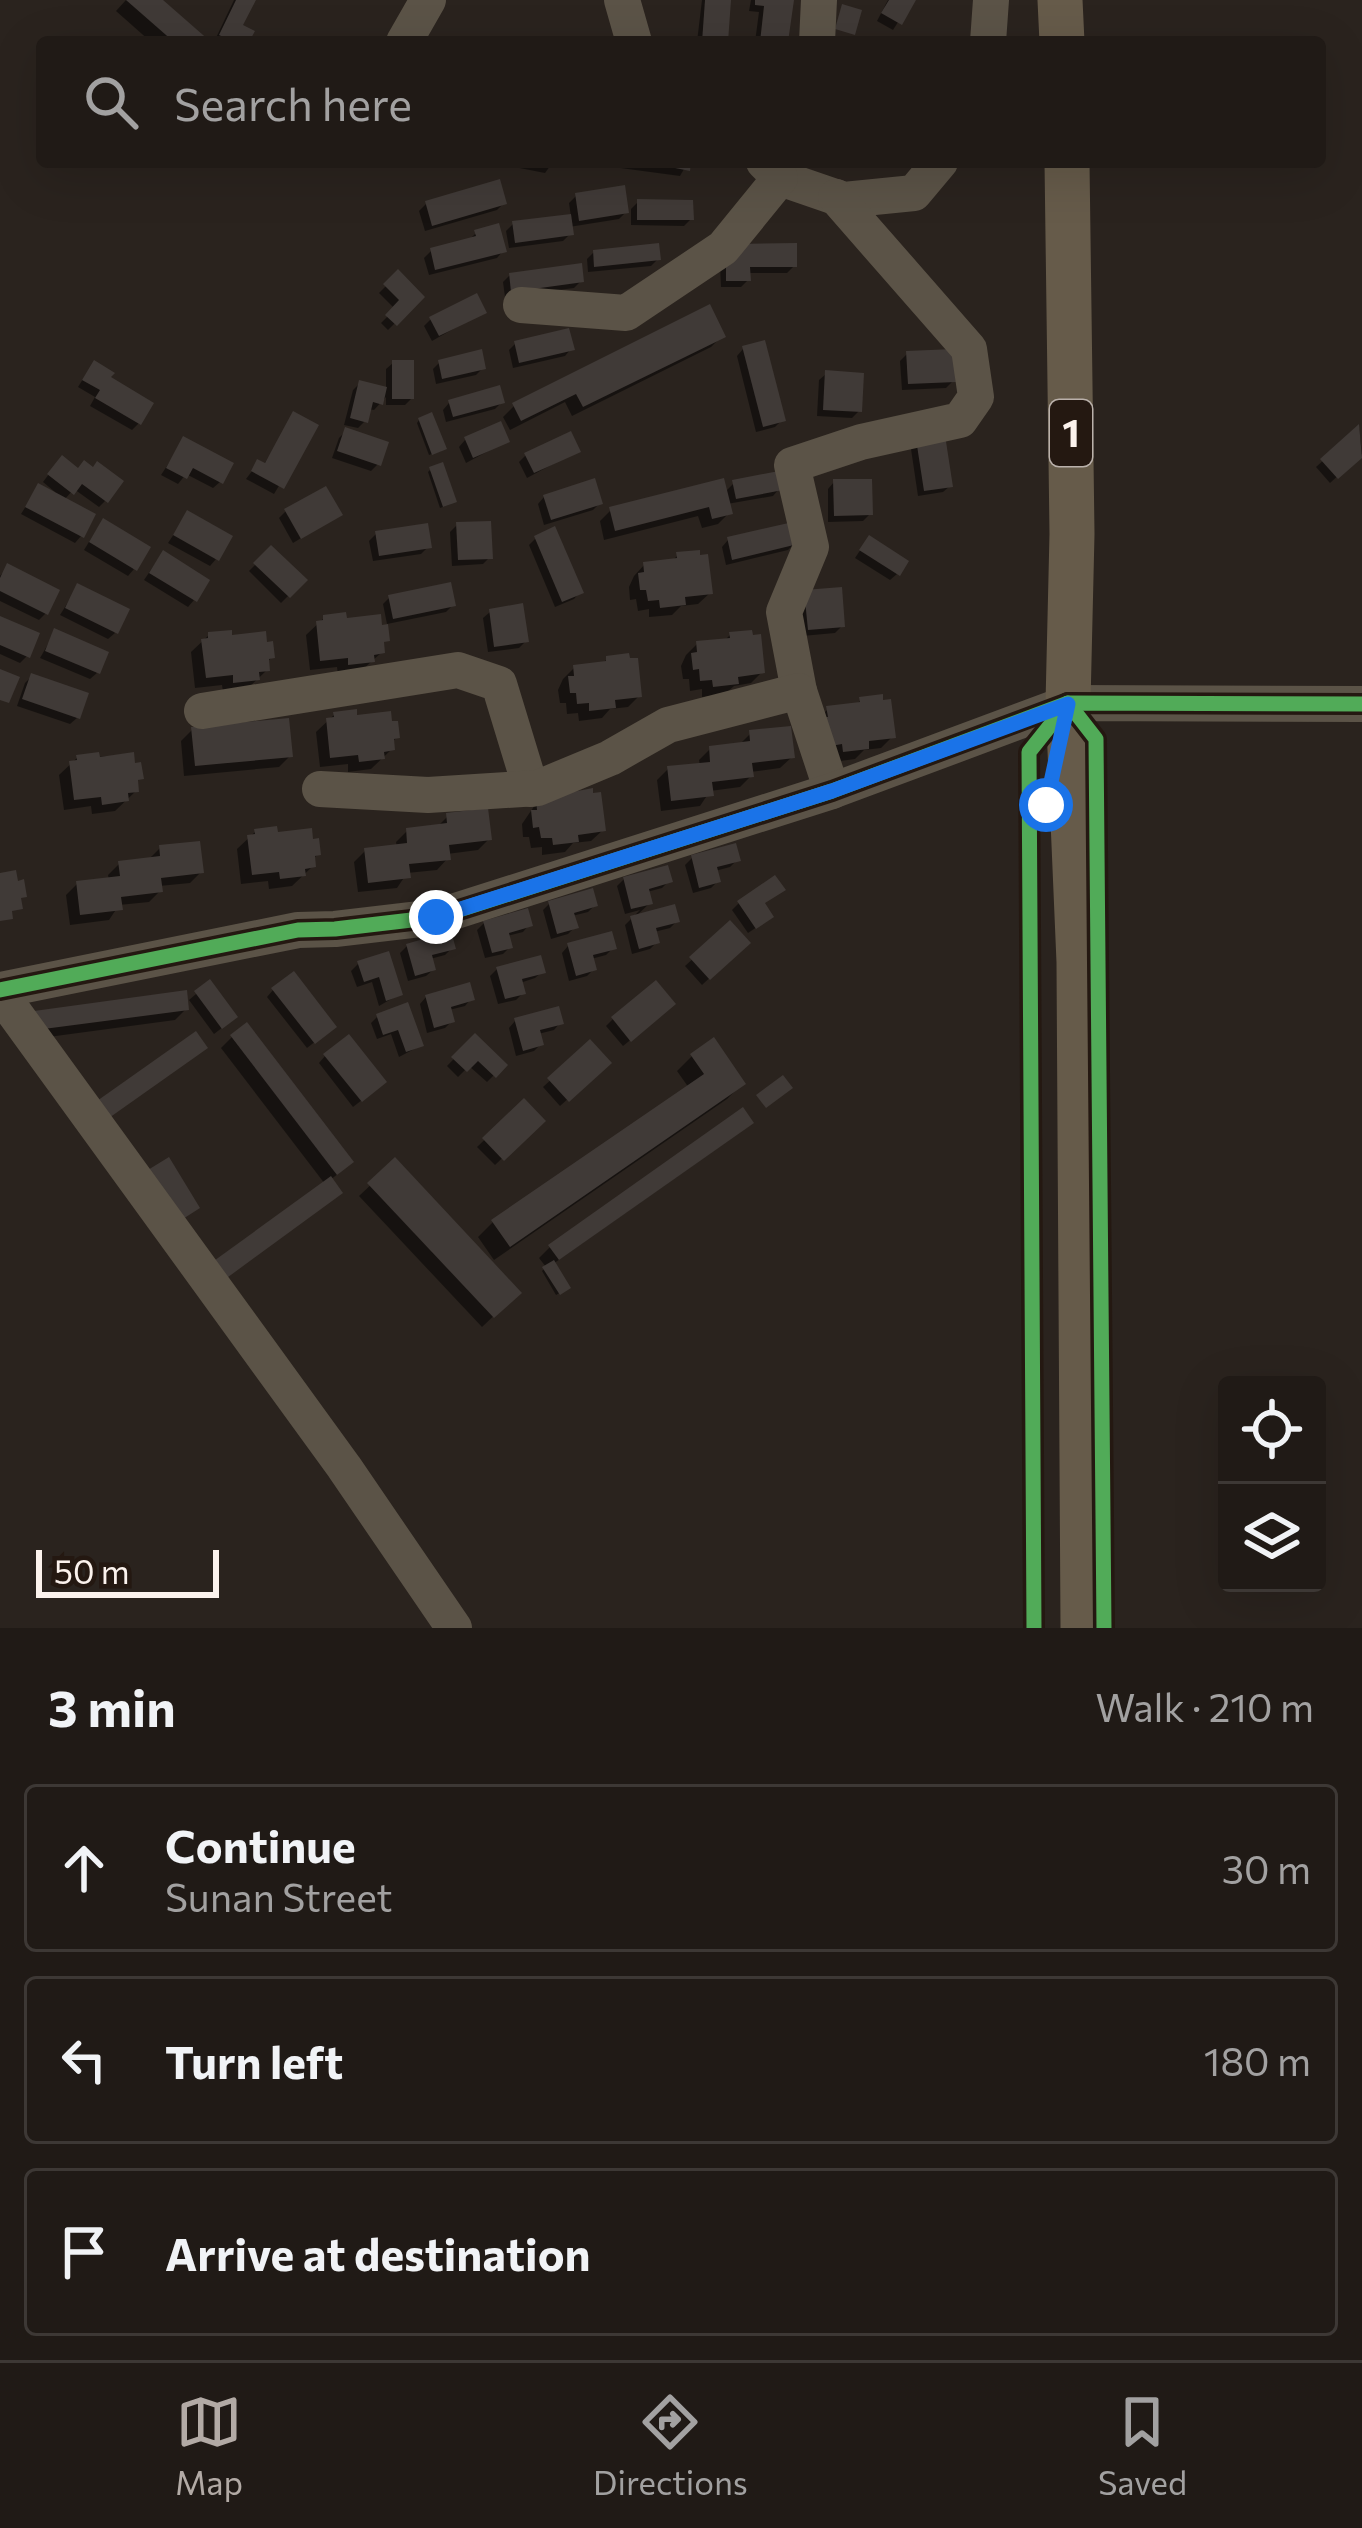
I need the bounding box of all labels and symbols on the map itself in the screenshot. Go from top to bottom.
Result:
road number: 1 [1050,400,1092,466]
route start [1019,778,1073,832]
route end [409,890,463,944]
scale bar [36,1544,219,1597]

